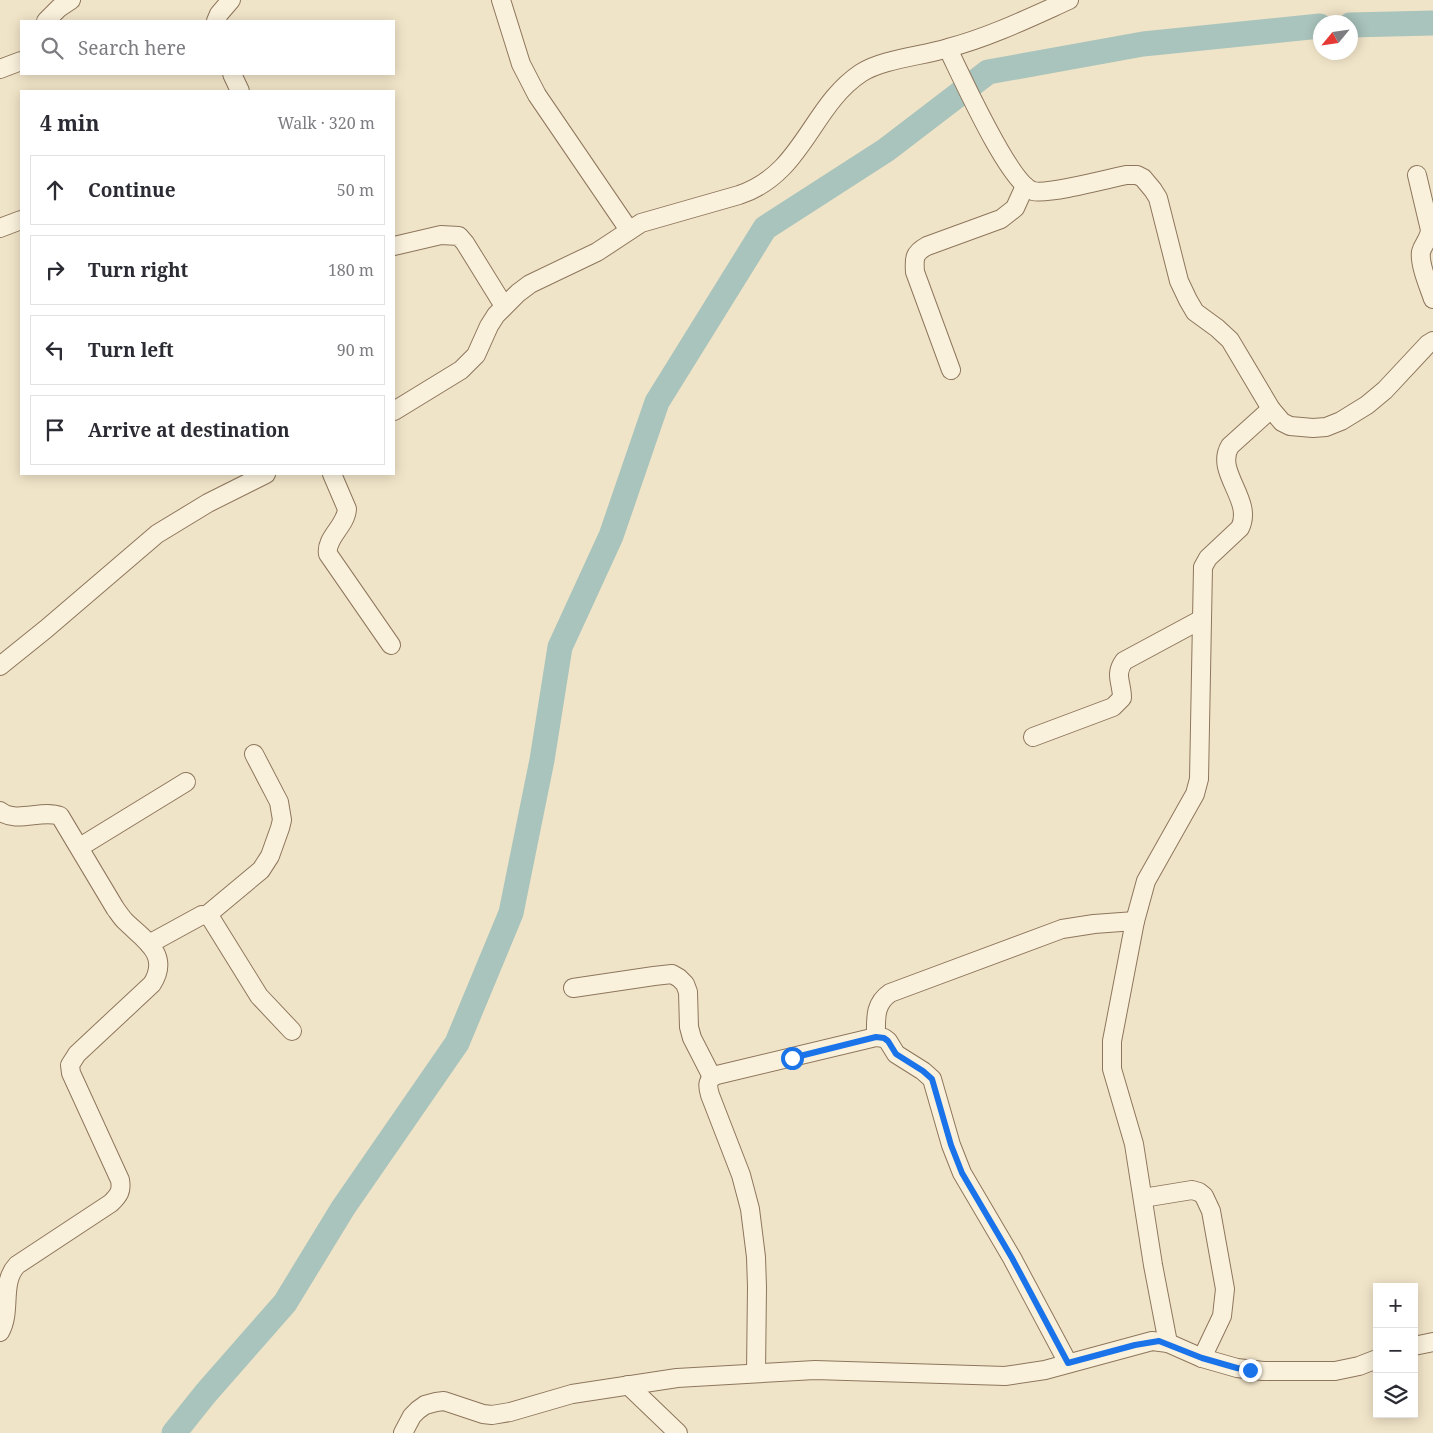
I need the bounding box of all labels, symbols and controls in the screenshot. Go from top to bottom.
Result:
north arrow [1313,15,1358,60]
search box [20,20,395,75]
icon: search [38,34,66,62]
text: Search here [78,35,186,61]
text: 4 min [40,109,99,137]
text: Walk · 320 m [278,112,375,134]
icon: ahead [41,176,69,204]
text: Continue [88,177,176,203]
text: 50 m [337,179,374,201]
icon: right [41,256,69,284]
text: Turn right [88,257,188,283]
text: 180 m [328,259,374,281]
icon: left [41,336,69,364]
text: Turn left [88,337,174,363]
text: 90 m [337,339,374,361]
icon: arrive [41,416,69,444]
text: Arrive at destination [88,417,290,443]
route start [781,1047,804,1070]
map controls [1373,1283,1418,1418]
button: + [1373,1283,1418,1328]
button: − [1373,1328,1418,1373]
route end [1239,1359,1262,1382]
button: layers [1373,1373,1418,1418]

